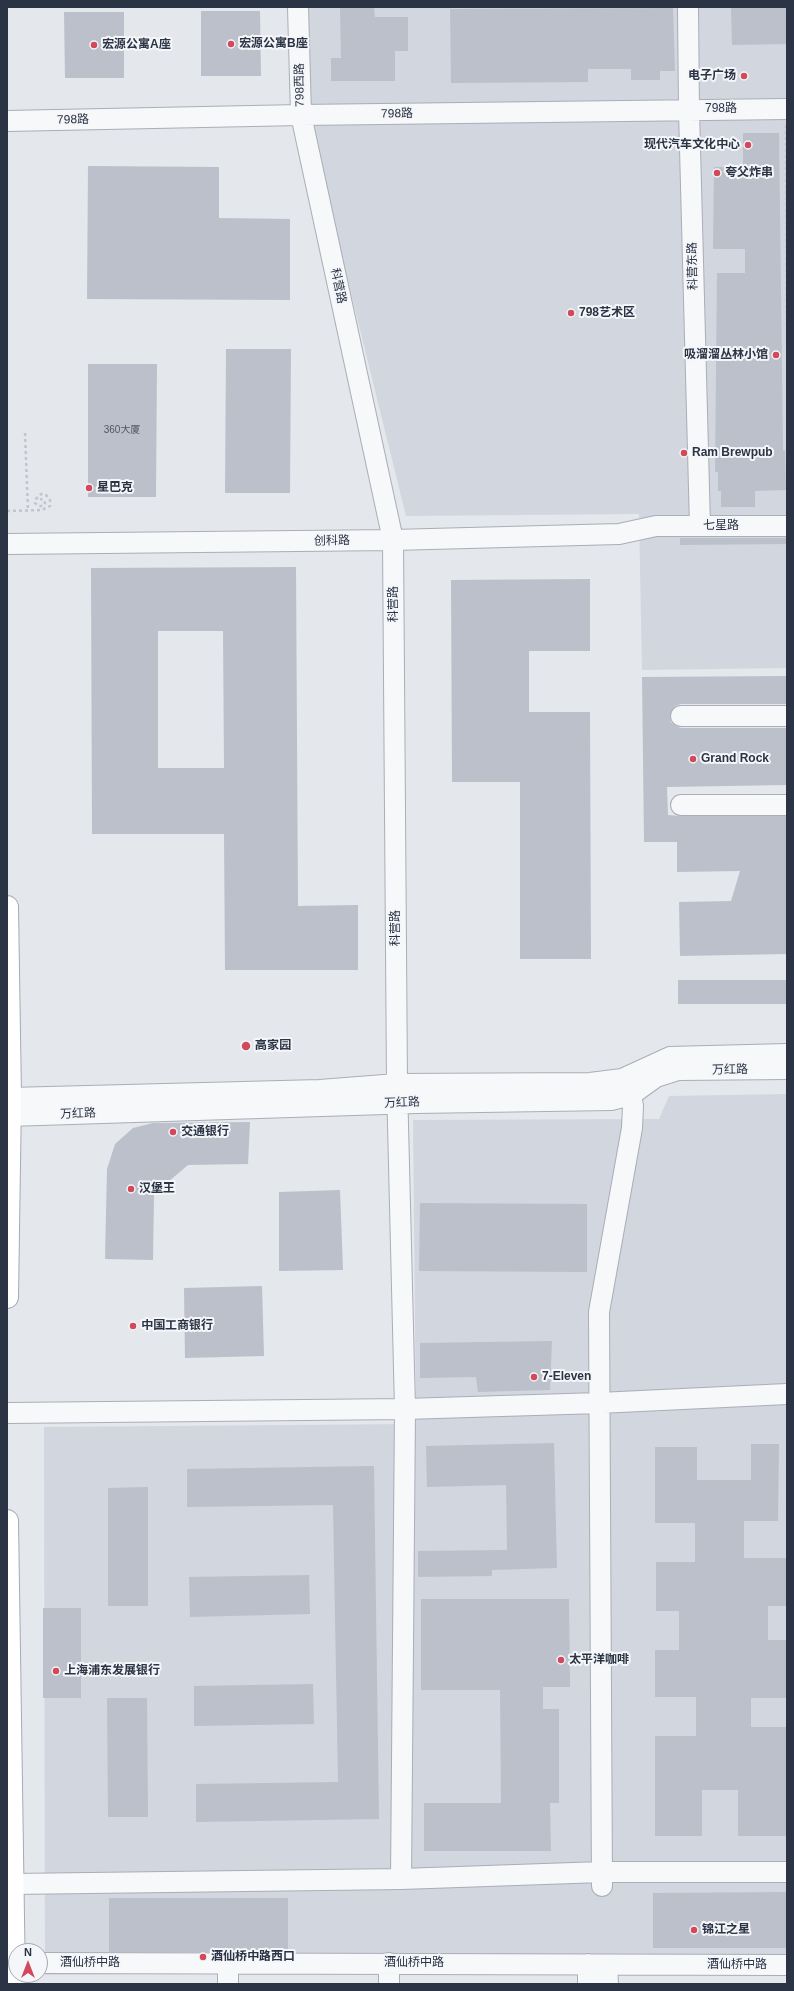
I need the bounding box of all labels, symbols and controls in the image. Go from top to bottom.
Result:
place label: 宏源公寓B座 [239,37,308,51]
place label: 宏源公寓A座 [102,38,171,52]
marker: 宏源公寓B座 [226,39,236,49]
marker: 宏源公寓A座 [89,40,99,50]
street label: 798西路 [292,63,308,107]
place label: 电子广场 [688,69,736,83]
marker: 电子广场 [739,71,749,81]
street label: 798路 [705,102,737,116]
street label: 798路 [381,107,413,121]
street label: 798路 [57,113,89,127]
place label: 现代汽车文化中心 [644,138,740,152]
marker: 现代汽车文化中心 [743,140,753,150]
place label: 夸父炸串 [725,166,773,180]
marker: 夸父炸串 [712,168,722,178]
street label: 科营东路 [685,242,701,290]
street label: 科营路 [327,267,349,305]
place label: 798艺术区 [579,306,635,320]
marker: 798艺术区 [566,308,576,318]
place label: 吸溜溜丛林小馆 [684,348,768,362]
marker: 吸溜溜丛林小馆 [771,350,781,360]
house number: 360大厦 [104,424,140,436]
place label: Ram Brewpub [692,446,773,460]
marker: Ram Brewpub [679,448,689,458]
place label: 星巴克 [97,481,133,495]
marker: 星巴克 [84,483,94,493]
street label: 七星路 [703,519,739,533]
street label: 创科路 [314,533,350,549]
street label: 科营路 [387,586,401,622]
place label: Grand Rock [701,752,769,766]
marker: Grand Rock [688,754,698,764]
street label: 科营路 [389,910,403,946]
place label: 高家园 [255,1039,291,1053]
marker: 高家园 [240,1040,252,1052]
street label: 万红路 [712,1062,748,1078]
street label: 万红路 [384,1095,420,1111]
street label: 万红路 [60,1106,96,1122]
place label: 交通银行 [181,1125,229,1139]
marker: 交通银行 [168,1127,178,1137]
place label: 汉堡王 [139,1182,175,1196]
marker: 汉堡王 [126,1184,136,1194]
place label: 中国工商银行 [141,1319,213,1333]
marker: 中国工商银行 [128,1321,138,1331]
place label: 7-Eleven [542,1370,591,1384]
marker: 7-Eleven [529,1372,539,1382]
place label: 太平洋咖啡 [569,1653,629,1667]
marker: 太平洋咖啡 [556,1655,566,1665]
place label: 上海浦东发展银行 [64,1664,160,1678]
marker: 上海浦东发展银行 [51,1666,61,1676]
place label: 锦江之星 [702,1923,750,1937]
marker: 锦江之星 [689,1925,699,1935]
north arrow [8,1943,48,1983]
text: N [24,1946,32,1958]
place label: 酒仙桥中路西口 [211,1950,295,1964]
marker: 酒仙桥中路西口 [198,1952,208,1962]
street label: 酒仙桥中路 [60,1956,120,1970]
street label: 酒仙桥中路 [384,1956,444,1970]
street label: 酒仙桥中路 [707,1958,767,1972]

